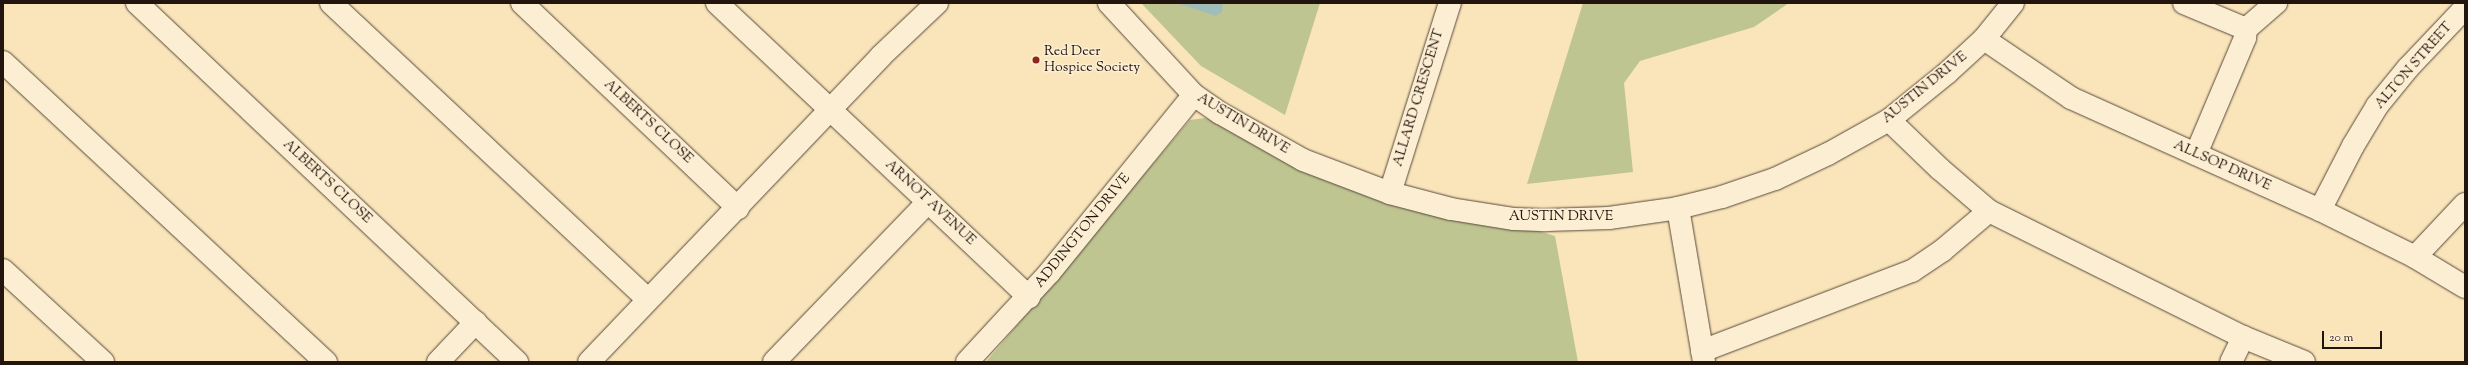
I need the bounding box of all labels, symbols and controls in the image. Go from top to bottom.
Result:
street label: ALTON STREET [2372,19,2456,113]
street label: ALLARD CRESCENT [1390,27,1448,169]
place label: Red Deer Hospice Society [1044,44,1140,76]
street label: AUSTIN DRIVE [1879,49,1971,127]
marker: Red Deer Hospice Society [1031,55,1041,65]
street label: ALBERTS CLOSE [600,76,696,168]
street label: AUSTIN DRIVE [1194,90,1292,158]
street label: ALBERTS CLOSE [279,136,375,228]
street label: ALLSOP DRIVE [2171,137,2273,195]
street label: ARNOT AVENUE [881,157,979,249]
street label: ADDINGTON DRIVE [1032,171,1134,291]
street label: AUSTIN DRIVE [1509,209,1613,225]
scale bar [2324,323,2384,349]
text: 20 m [2329,329,2353,347]

